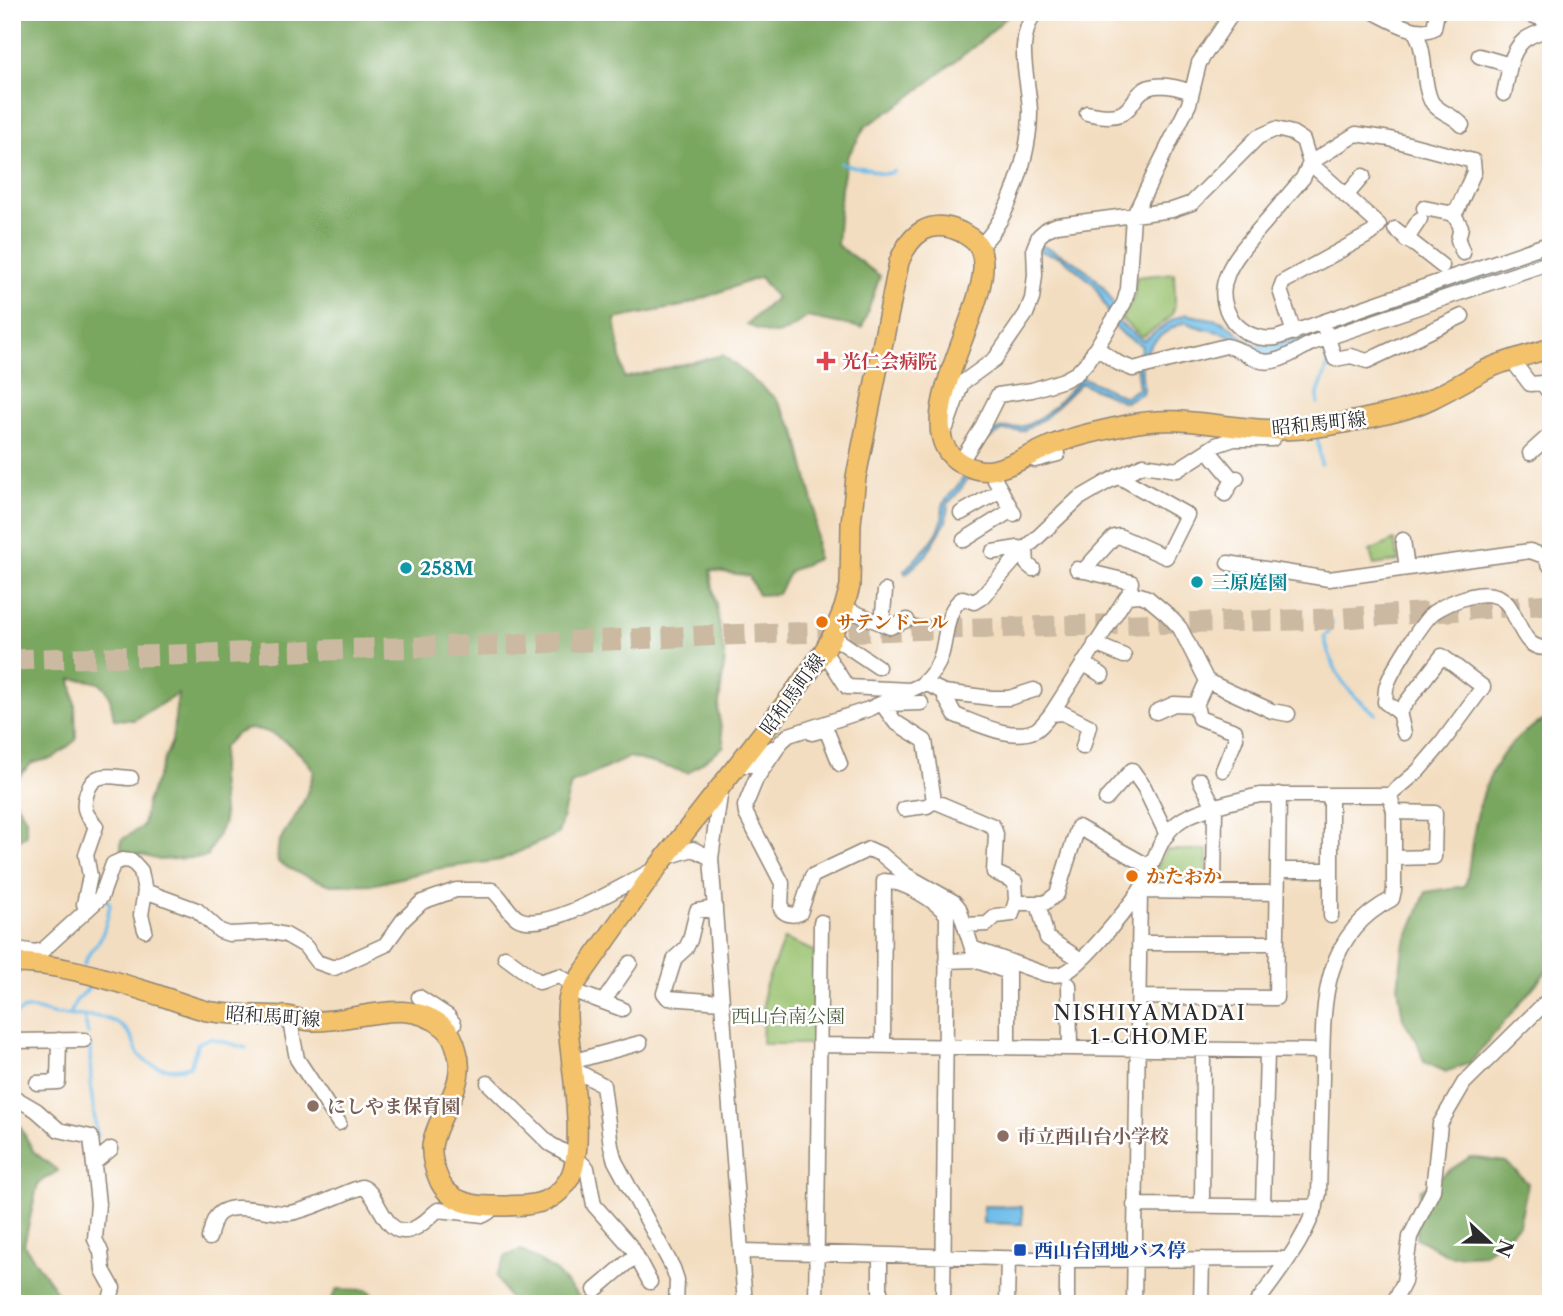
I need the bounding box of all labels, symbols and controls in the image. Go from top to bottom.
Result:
place label: 光仁会病院 [842,350,937,373]
marker: 光仁会病院 [816,351,836,371]
street label: 昭和馬町線 [1271,407,1368,440]
place label: 258M [420,557,474,580]
marker: 258M [398,560,414,576]
place label: 三原庭園 [1211,571,1287,594]
marker: 三原庭園 [1189,574,1205,590]
place label: サテンドール [836,611,949,634]
marker: サテンドール [814,614,830,630]
street label: 昭和馬町線 [755,649,830,739]
place label: かたおか [1146,865,1222,888]
marker: かたおか [1124,868,1140,884]
district label: NISHIYAMADAI 1-CHOME [1053,1000,1247,1049]
street label: 昭和馬町線 [225,1002,321,1031]
park label: 西山台南公園 [731,1005,845,1028]
place label: にしやま保育園 [327,1095,460,1118]
marker: にしやま保育園 [305,1098,321,1114]
place label: 市立西山台小学校 [1017,1125,1169,1148]
marker: 市立西山台小学校 [995,1128,1011,1144]
north arrow [1454,1208,1524,1278]
text: N [1491,1236,1518,1260]
place label: 西山台団地バス停 [1034,1239,1186,1262]
marker: 西山台団地バス停 [1012,1242,1028,1258]

